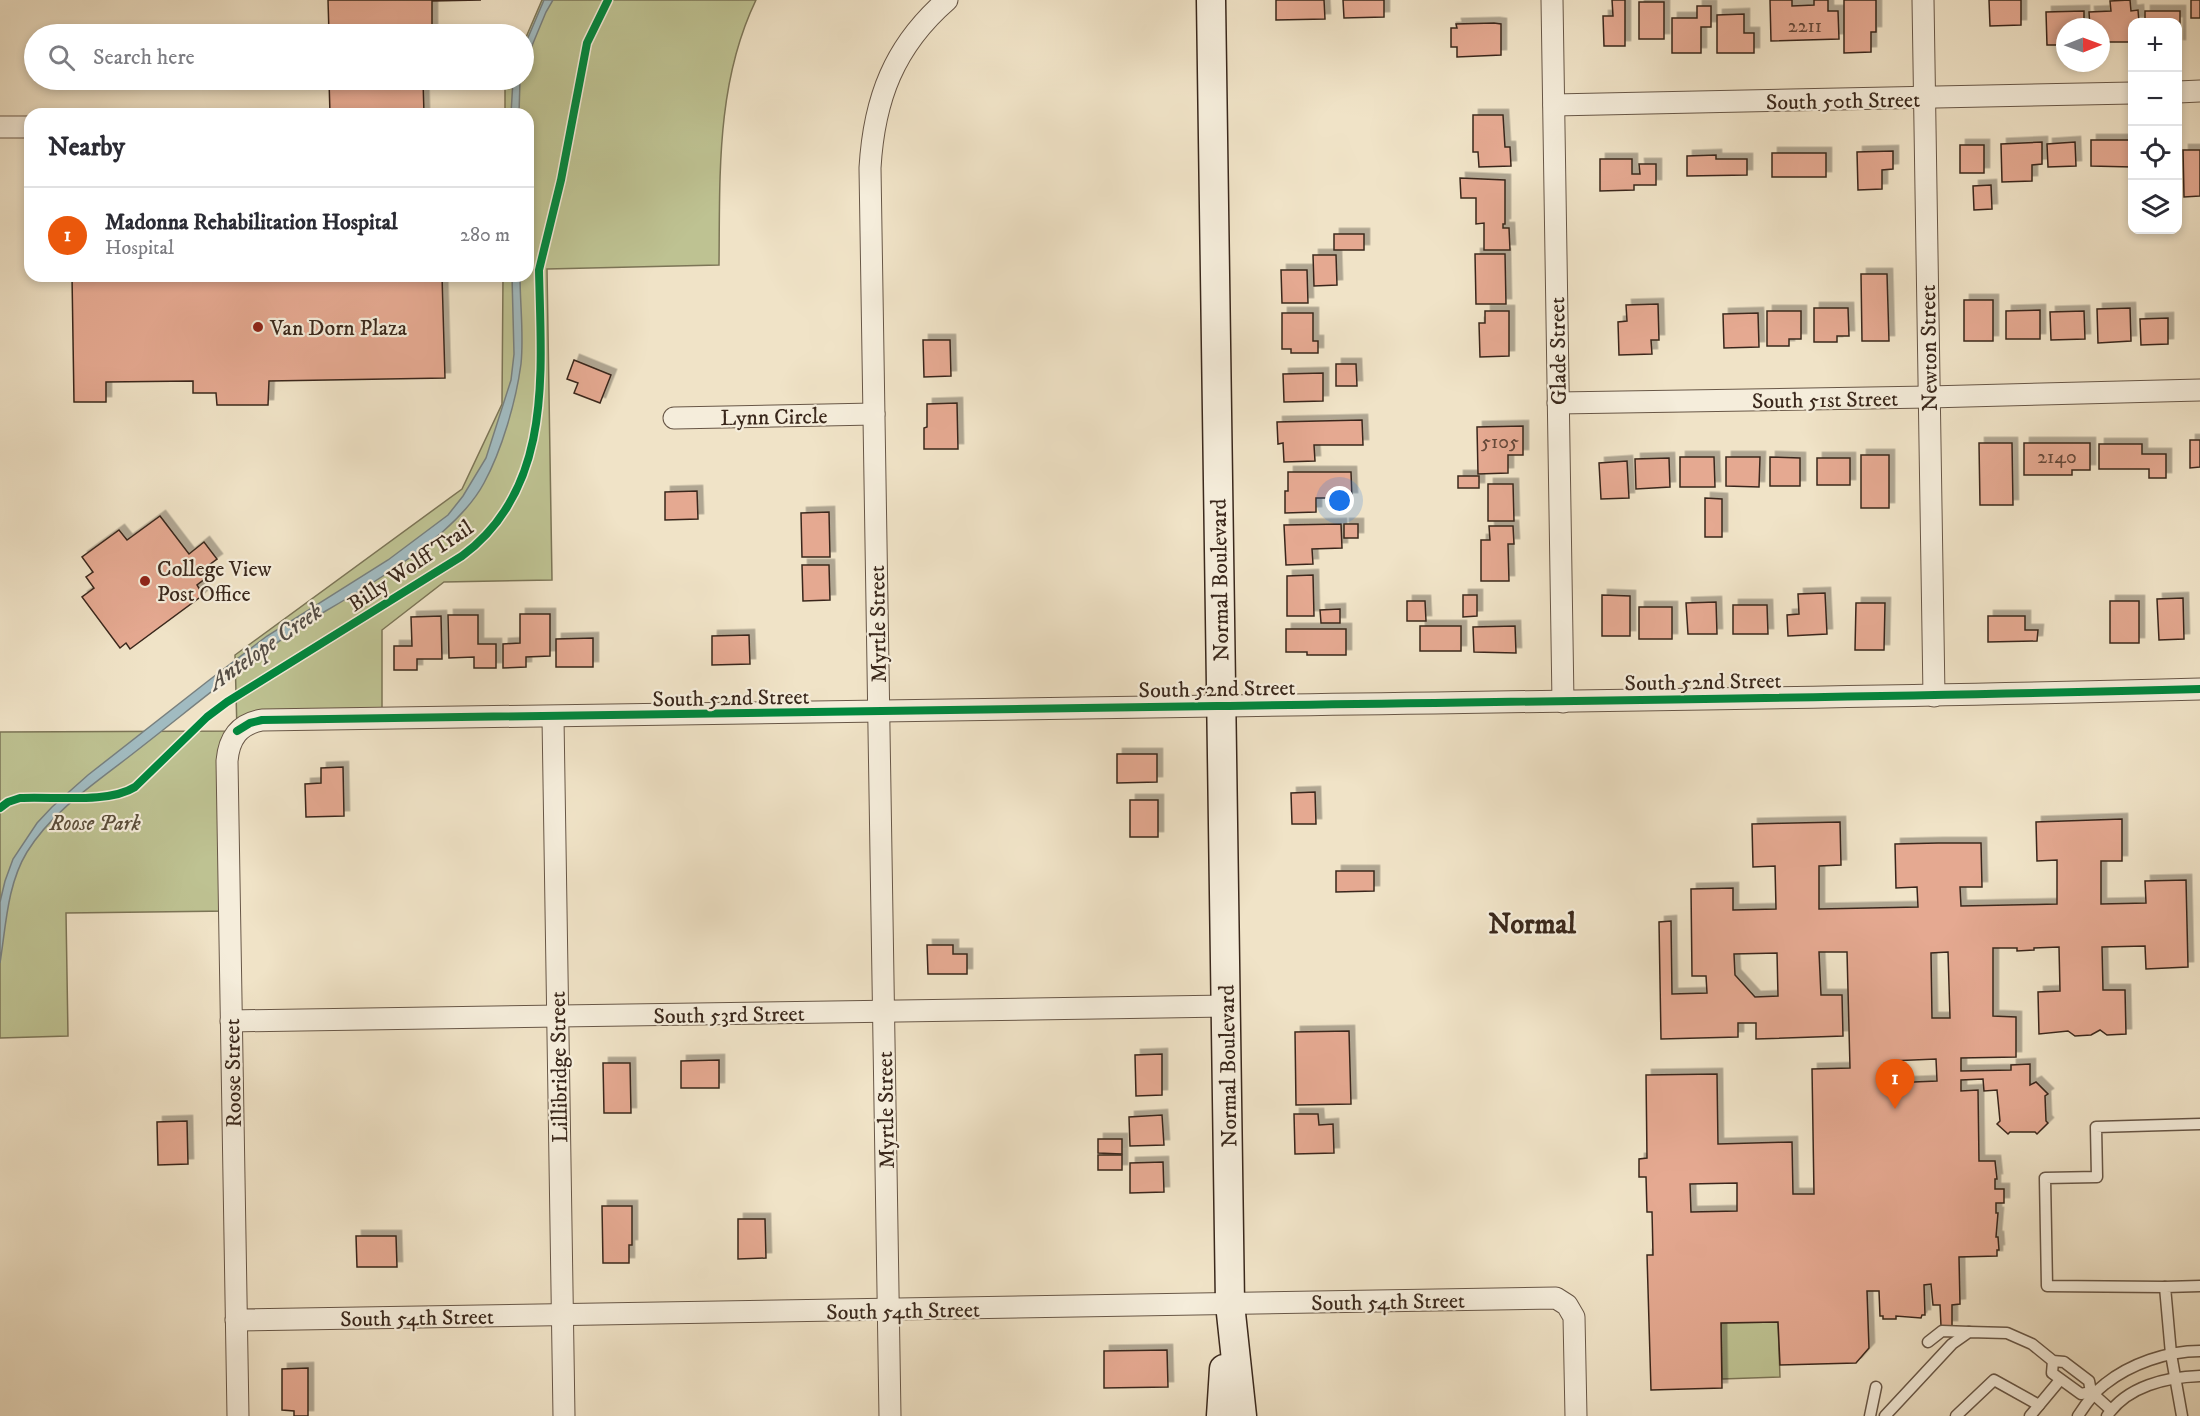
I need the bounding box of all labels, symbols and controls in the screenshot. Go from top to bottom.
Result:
house number: 2211 [1788,14,1822,39]
north arrow [2056,18,2110,72]
map controls [2128,18,2182,234]
button: + [2128,18,2182,72]
search box [24,24,534,90]
icon: search [45,41,78,74]
text: Search here [93,44,195,71]
button: − [2128,72,2182,126]
street label: South 50th Street [1766,87,1920,116]
button: locate [2128,126,2182,180]
text: Nearby [48,131,125,164]
button: layers [2128,180,2182,234]
text: Madonna Rehabilitation Hospital [105,209,398,236]
text: 1 [64,223,71,248]
text: 280 m [460,223,510,248]
text: Hospital [105,236,174,261]
street label: Newton Street [1915,284,1944,412]
street label: Glade Street [1544,297,1573,405]
place label: Van Dorn Plaza [269,315,408,342]
marker: Van Dorn Plaza [251,320,265,334]
street label: South 51st Street [1752,386,1898,415]
street label: Lynn Circle [720,403,828,432]
house number: 5105 [1481,430,1519,455]
house number: 2140 [2037,445,2077,470]
your location [1325,486,1354,515]
street label: Normal Boulevard [1206,498,1235,662]
street label: Billy Wolff Trail [343,514,479,618]
place label: College View Post Office [157,556,272,608]
street label: Myrtle Street [864,565,893,683]
marker: College View Post Office [138,574,152,588]
water label: Antelope Creek [200,596,329,699]
street label: South 52nd Street [1624,668,1782,697]
street label: South 52nd Street [1138,675,1296,704]
street label: South 52nd Street [652,684,810,713]
park label: Roose Park [48,810,141,837]
district label: Normal [1488,907,1576,942]
street label: Normal Boulevard [1214,984,1243,1148]
street label: Lillibridge Street [545,991,574,1143]
street label: South 53rd Street [653,1001,805,1030]
street label: Roose Street [219,1018,248,1128]
street label: Myrtle Street [872,1051,901,1169]
pin: 1 [1876,1060,1914,1109]
street label: South 54th Street [1311,1288,1465,1317]
street label: South 54th Street [826,1297,980,1326]
street label: South 54th Street [340,1304,494,1333]

